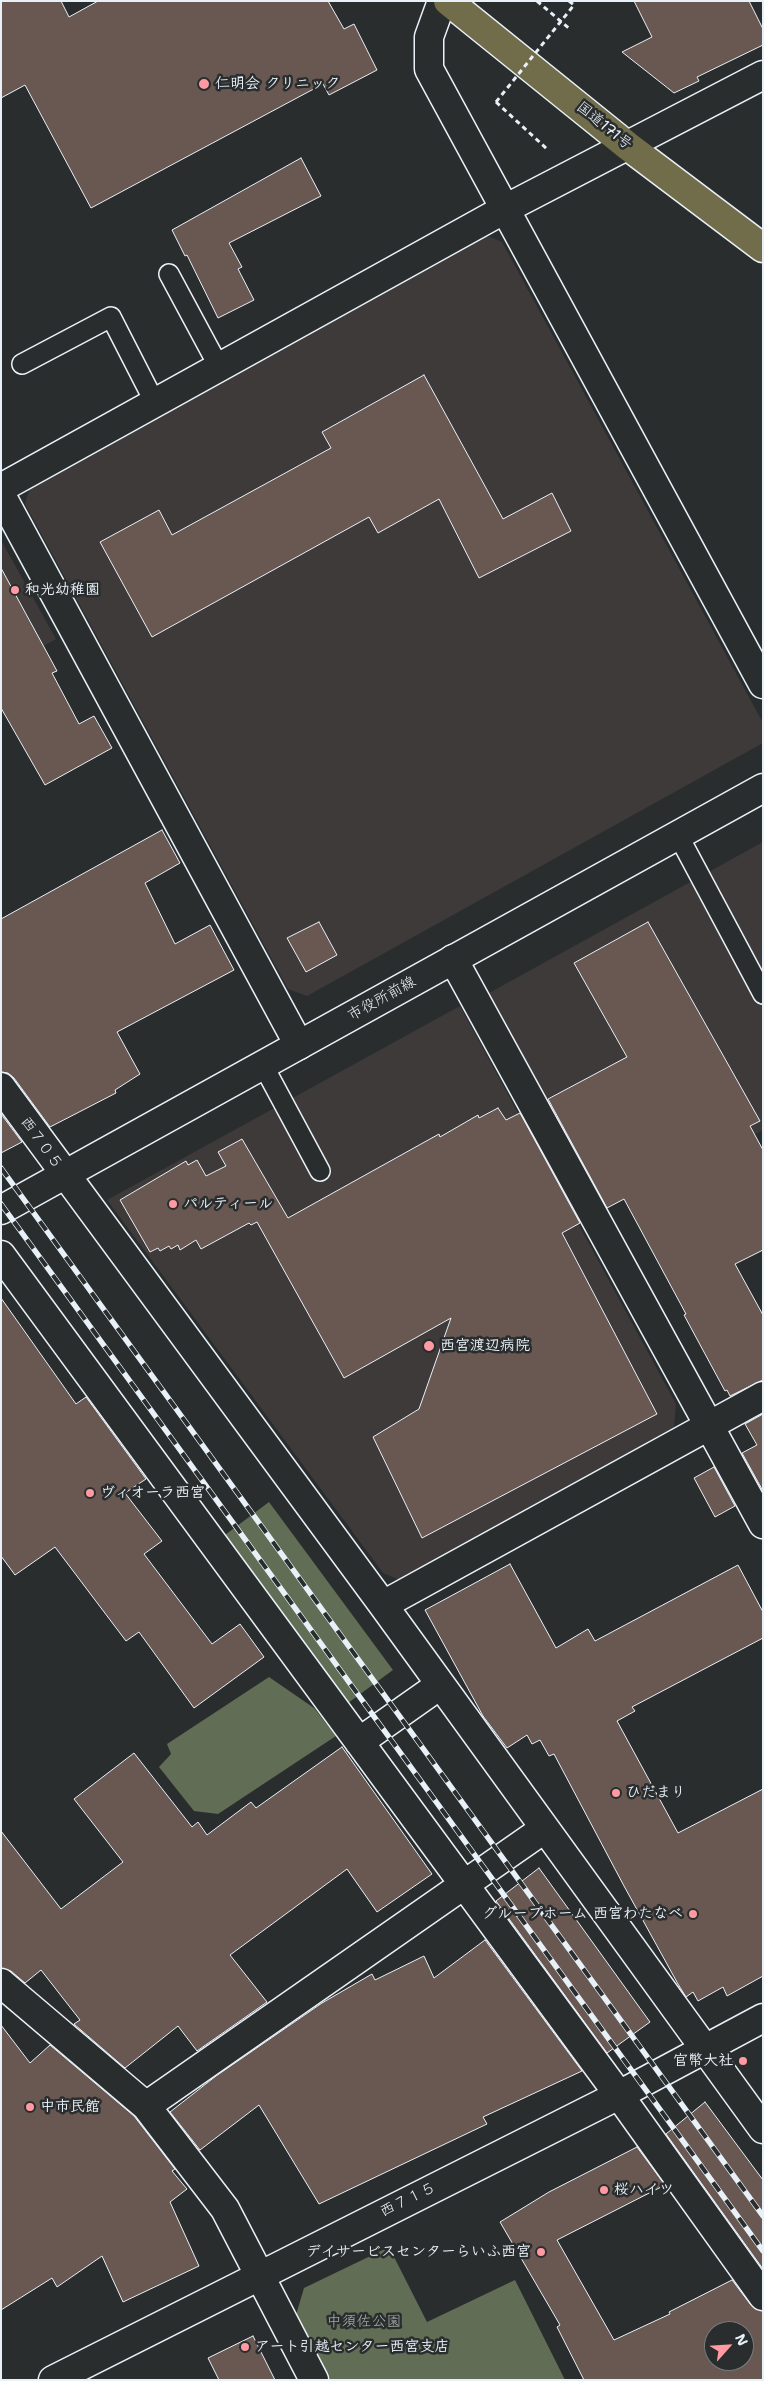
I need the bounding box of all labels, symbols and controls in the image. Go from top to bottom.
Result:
place label: 仁明会 クリニック [215,75,340,93]
marker: 仁明会 クリニック [197,77,211,91]
street label: 国道171号 [573,98,635,154]
place label: 和光幼稚園 [25,581,100,599]
marker: 和光幼稚園 [9,584,21,596]
street label: 市役所前線 [345,973,419,1025]
street label: 西７０５ [16,1113,66,1173]
place label: パルティール [183,1195,273,1213]
marker: パルティール [167,1198,179,1210]
place label: 西宮渡辺病院 [440,1337,530,1355]
marker: 西宮渡辺病院 [422,1339,436,1353]
place label: ヴィオーラ西宮 [100,1484,205,1502]
marker: ヴィオーラ西宮 [84,1487,96,1499]
place label: ひだまり [626,1784,686,1802]
marker: ひだまり [610,1787,622,1799]
place label: グループホーム 西宮わたなべ [482,1905,683,1923]
marker: グループホーム 西宮わたなべ [687,1908,699,1920]
place label: 官幣大社 [673,2052,733,2070]
marker: 官幣大社 [737,2055,749,2067]
place label: 中市民館 [40,2098,100,2116]
marker: 中市民館 [24,2101,36,2113]
street label: 西７１５ [377,2179,439,2221]
place label: 桜ハイツ [614,2181,674,2199]
marker: 桜ハイツ [598,2184,610,2196]
place label: デイサービスセンターらいふ西宮 [306,2243,531,2261]
marker: デイサービスセンターらいふ西宮 [535,2246,547,2258]
park label: 中須佐公園 [327,2313,401,2331]
north arrow [704,2321,754,2371]
text: N [731,2331,752,2349]
place label: アート引越センター西宮支店 [255,2338,449,2356]
marker: アート引越センター西宮支店 [239,2341,251,2353]

